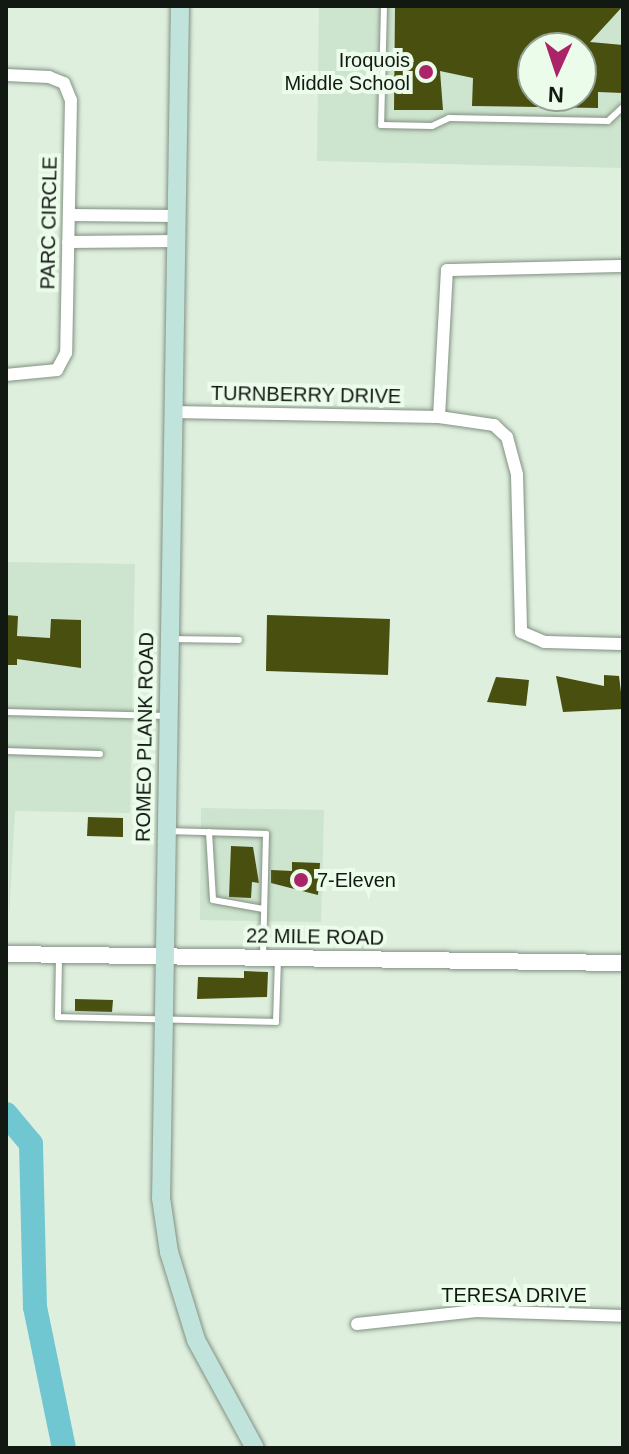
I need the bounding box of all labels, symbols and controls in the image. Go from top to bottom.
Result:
north arrow [517,32,597,112]
place label: Iroquois Middle School [284,48,410,95]
marker: Iroquois Middle School [417,63,435,81]
text: N [547,82,564,107]
street label: PARC CIRCLE [36,156,62,290]
street label: TURNBERRY DRIVE [210,381,402,409]
street label: ROMEO PLANK ROAD [131,632,159,842]
place label: 7-Eleven [317,868,396,892]
marker: 7-Eleven [292,871,310,889]
street label: 22 MILE ROAD [246,924,384,950]
street label: TERESA DRIVE [441,1283,587,1307]

